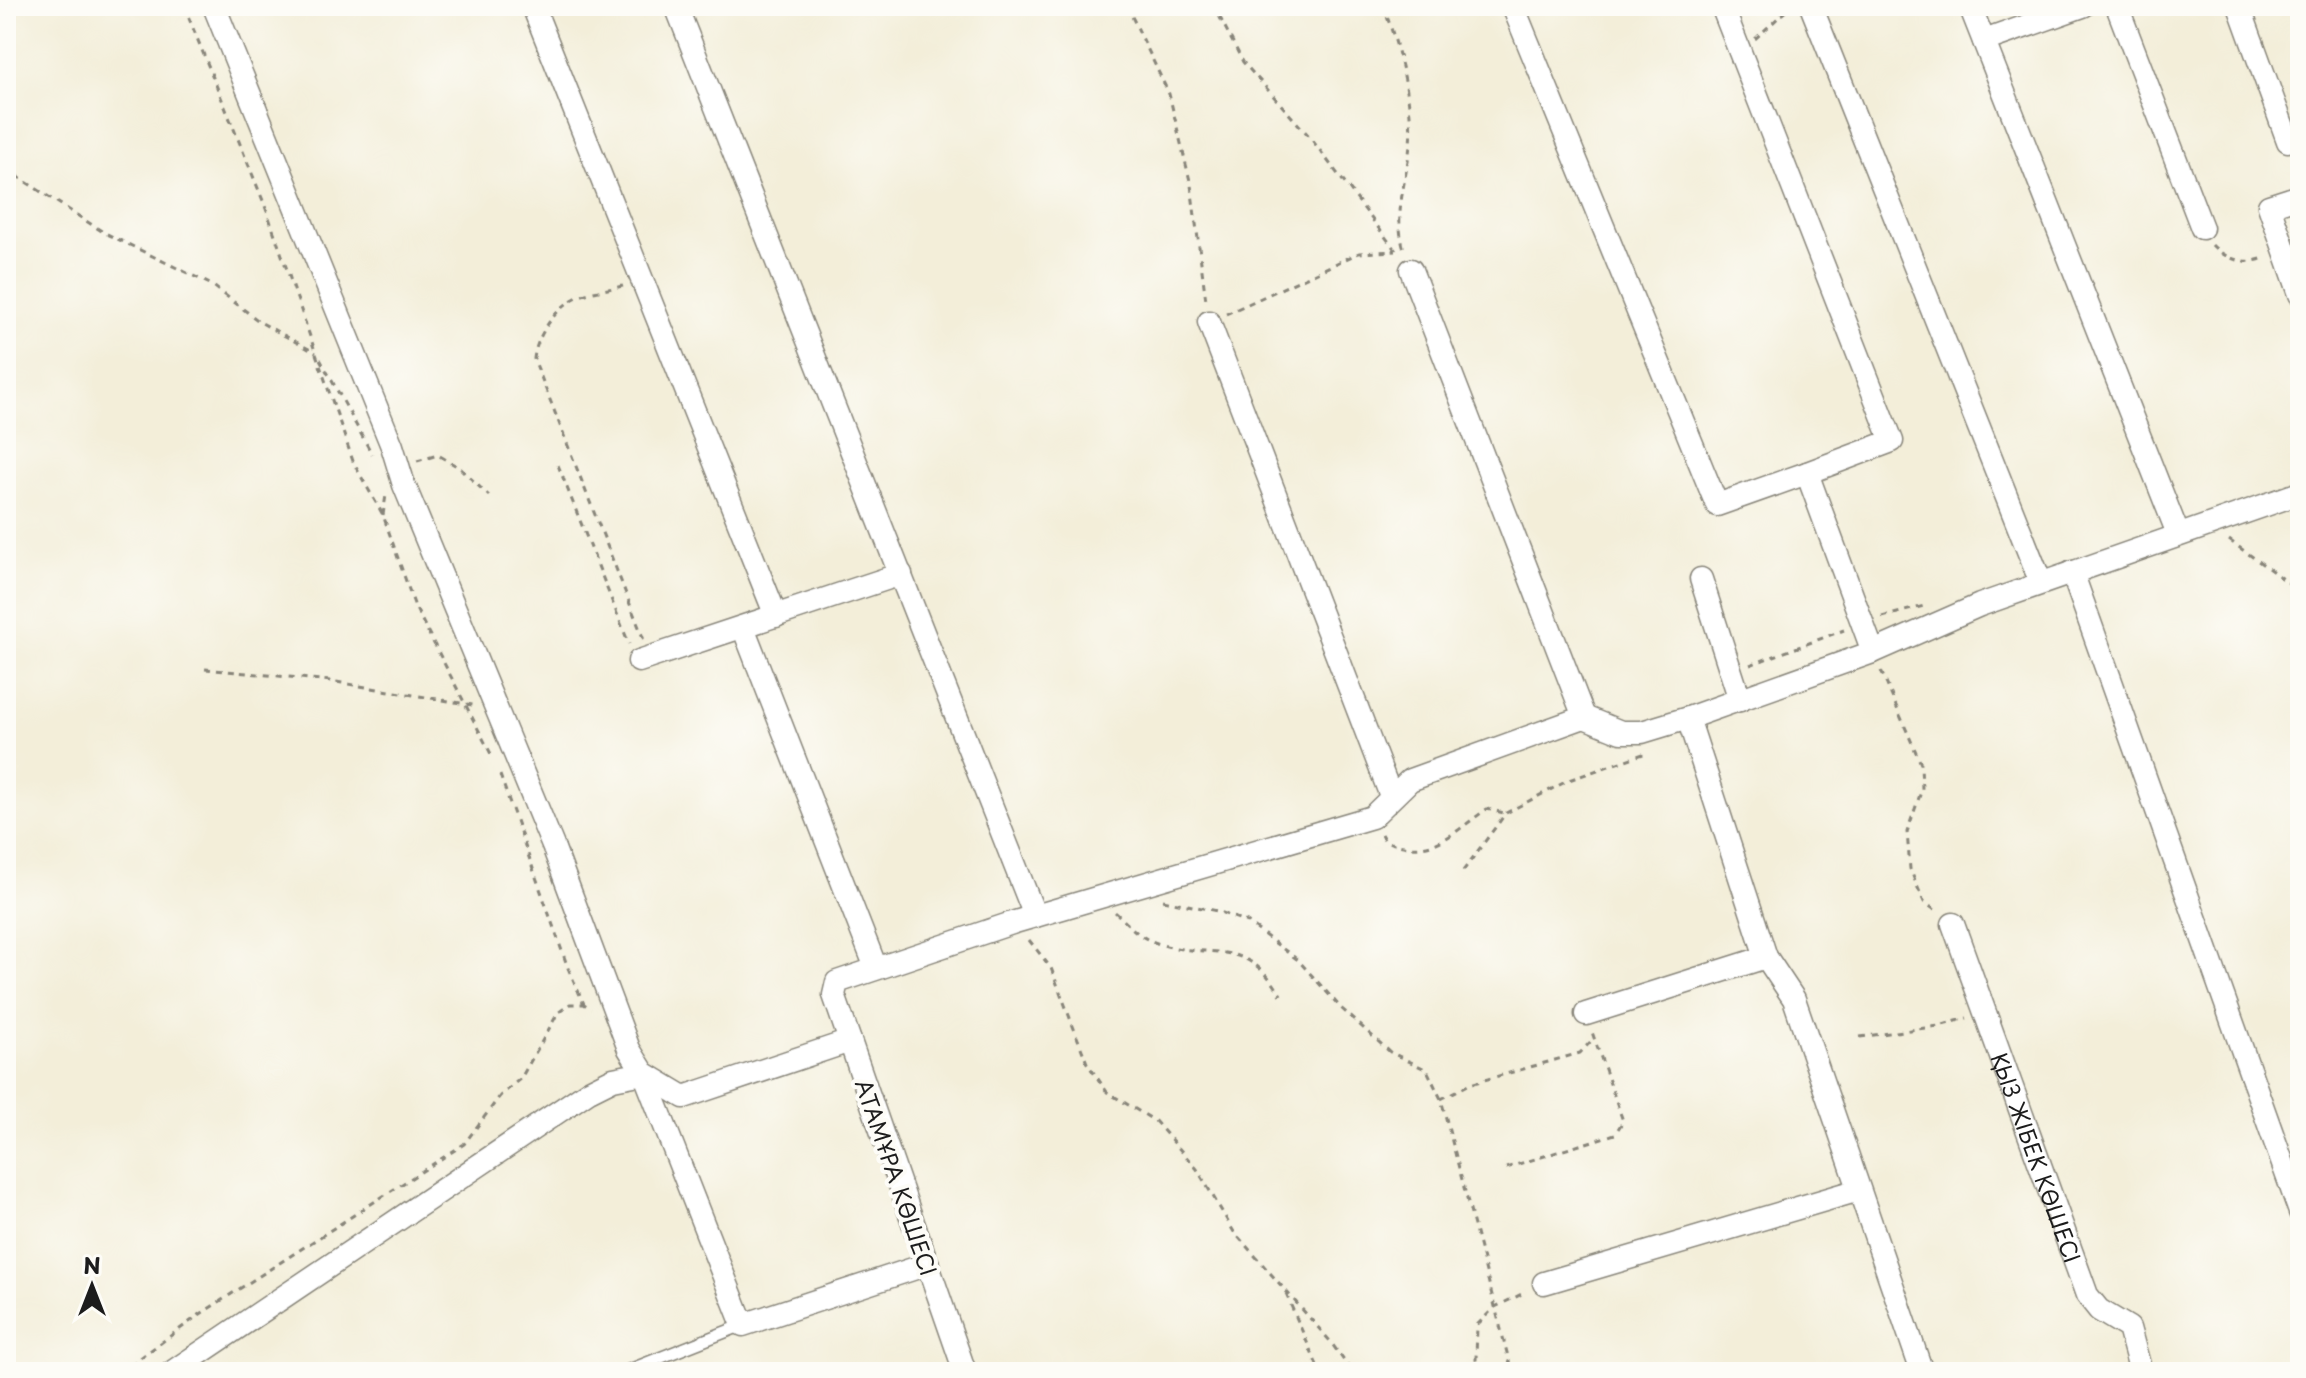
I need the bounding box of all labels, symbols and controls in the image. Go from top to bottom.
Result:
street label: ҚЫЗ ЖІБЕК КӨШЕСІ [1984,1048,2090,1267]
street label: АТАМҰРА КӨШЕСІ [848,1074,946,1280]
north arrow [52,1246,132,1326]
text: N [83,1248,101,1281]

